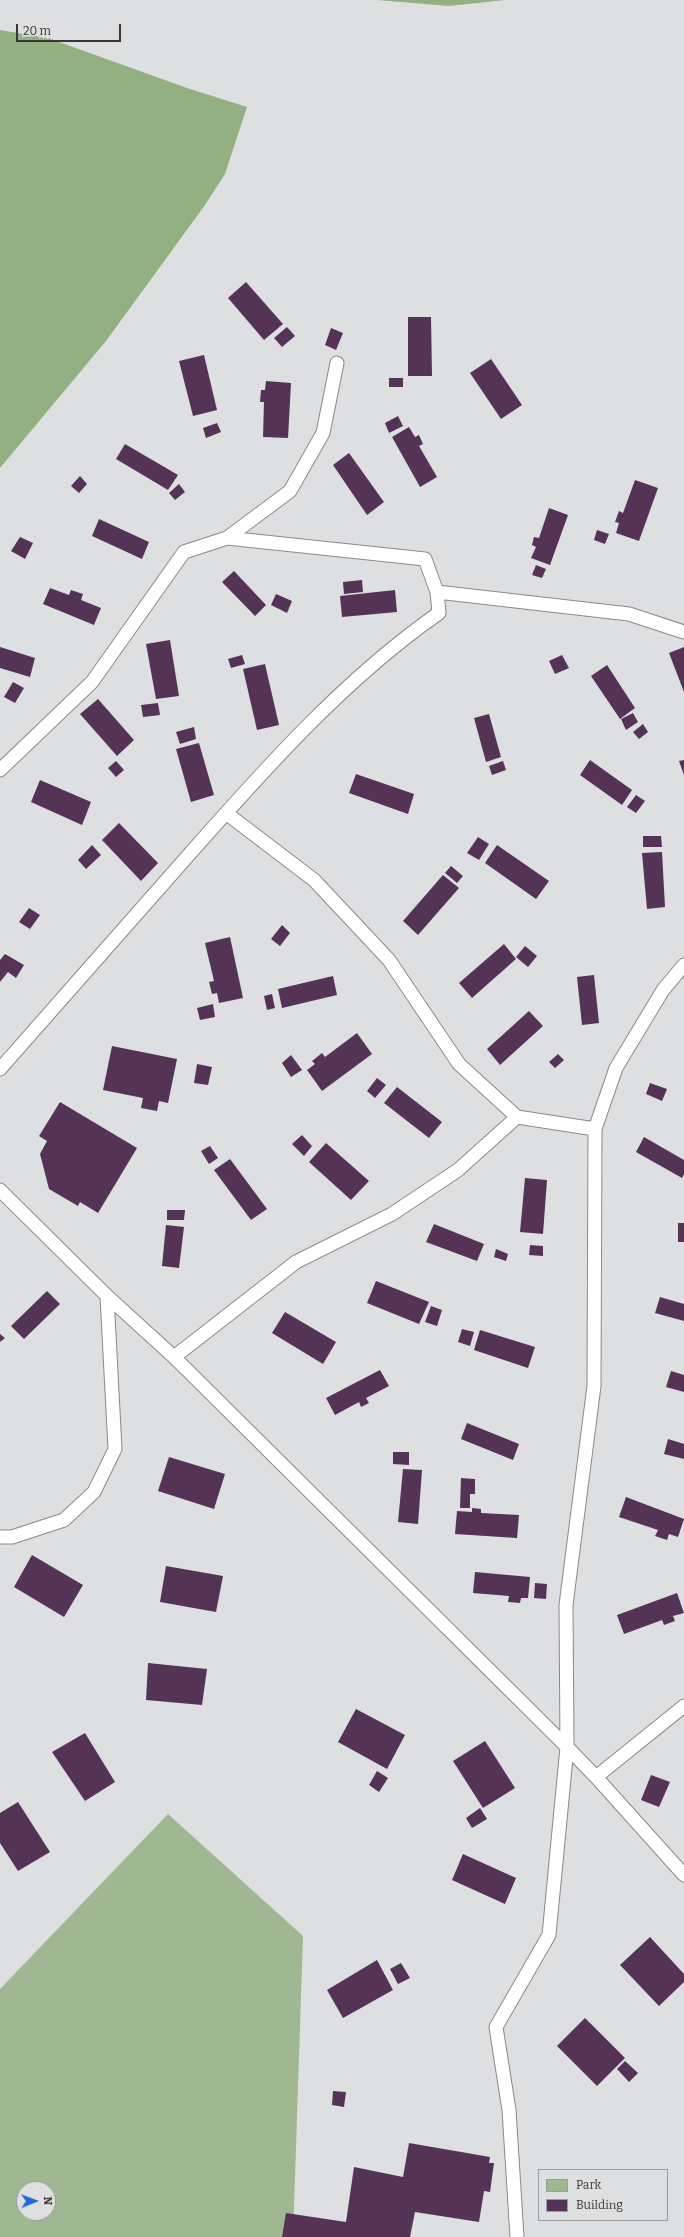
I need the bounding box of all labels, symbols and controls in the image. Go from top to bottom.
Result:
scale bar [18,16,123,42]
text: 20 m [23,24,51,38]
legend [538,2169,668,2221]
text: Park [576,2178,601,2192]
north arrow [16,2181,56,2221]
text: N [41,2196,54,2205]
text: Building [576,2198,623,2212]

